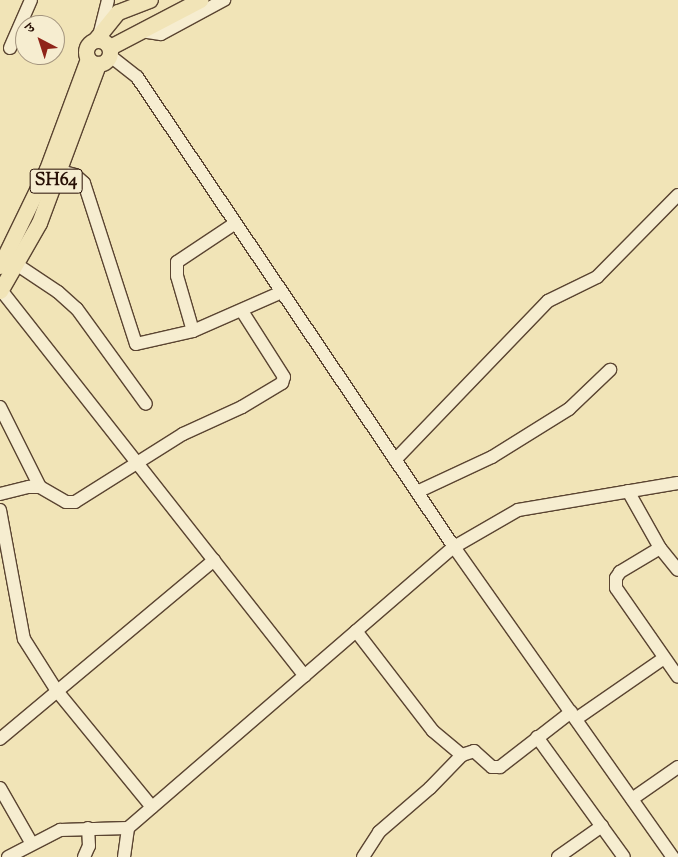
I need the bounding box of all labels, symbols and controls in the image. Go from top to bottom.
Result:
north arrow [15,15,65,65]
text: उ [22,19,40,39]
road number: SH64 [28,166,84,197]

